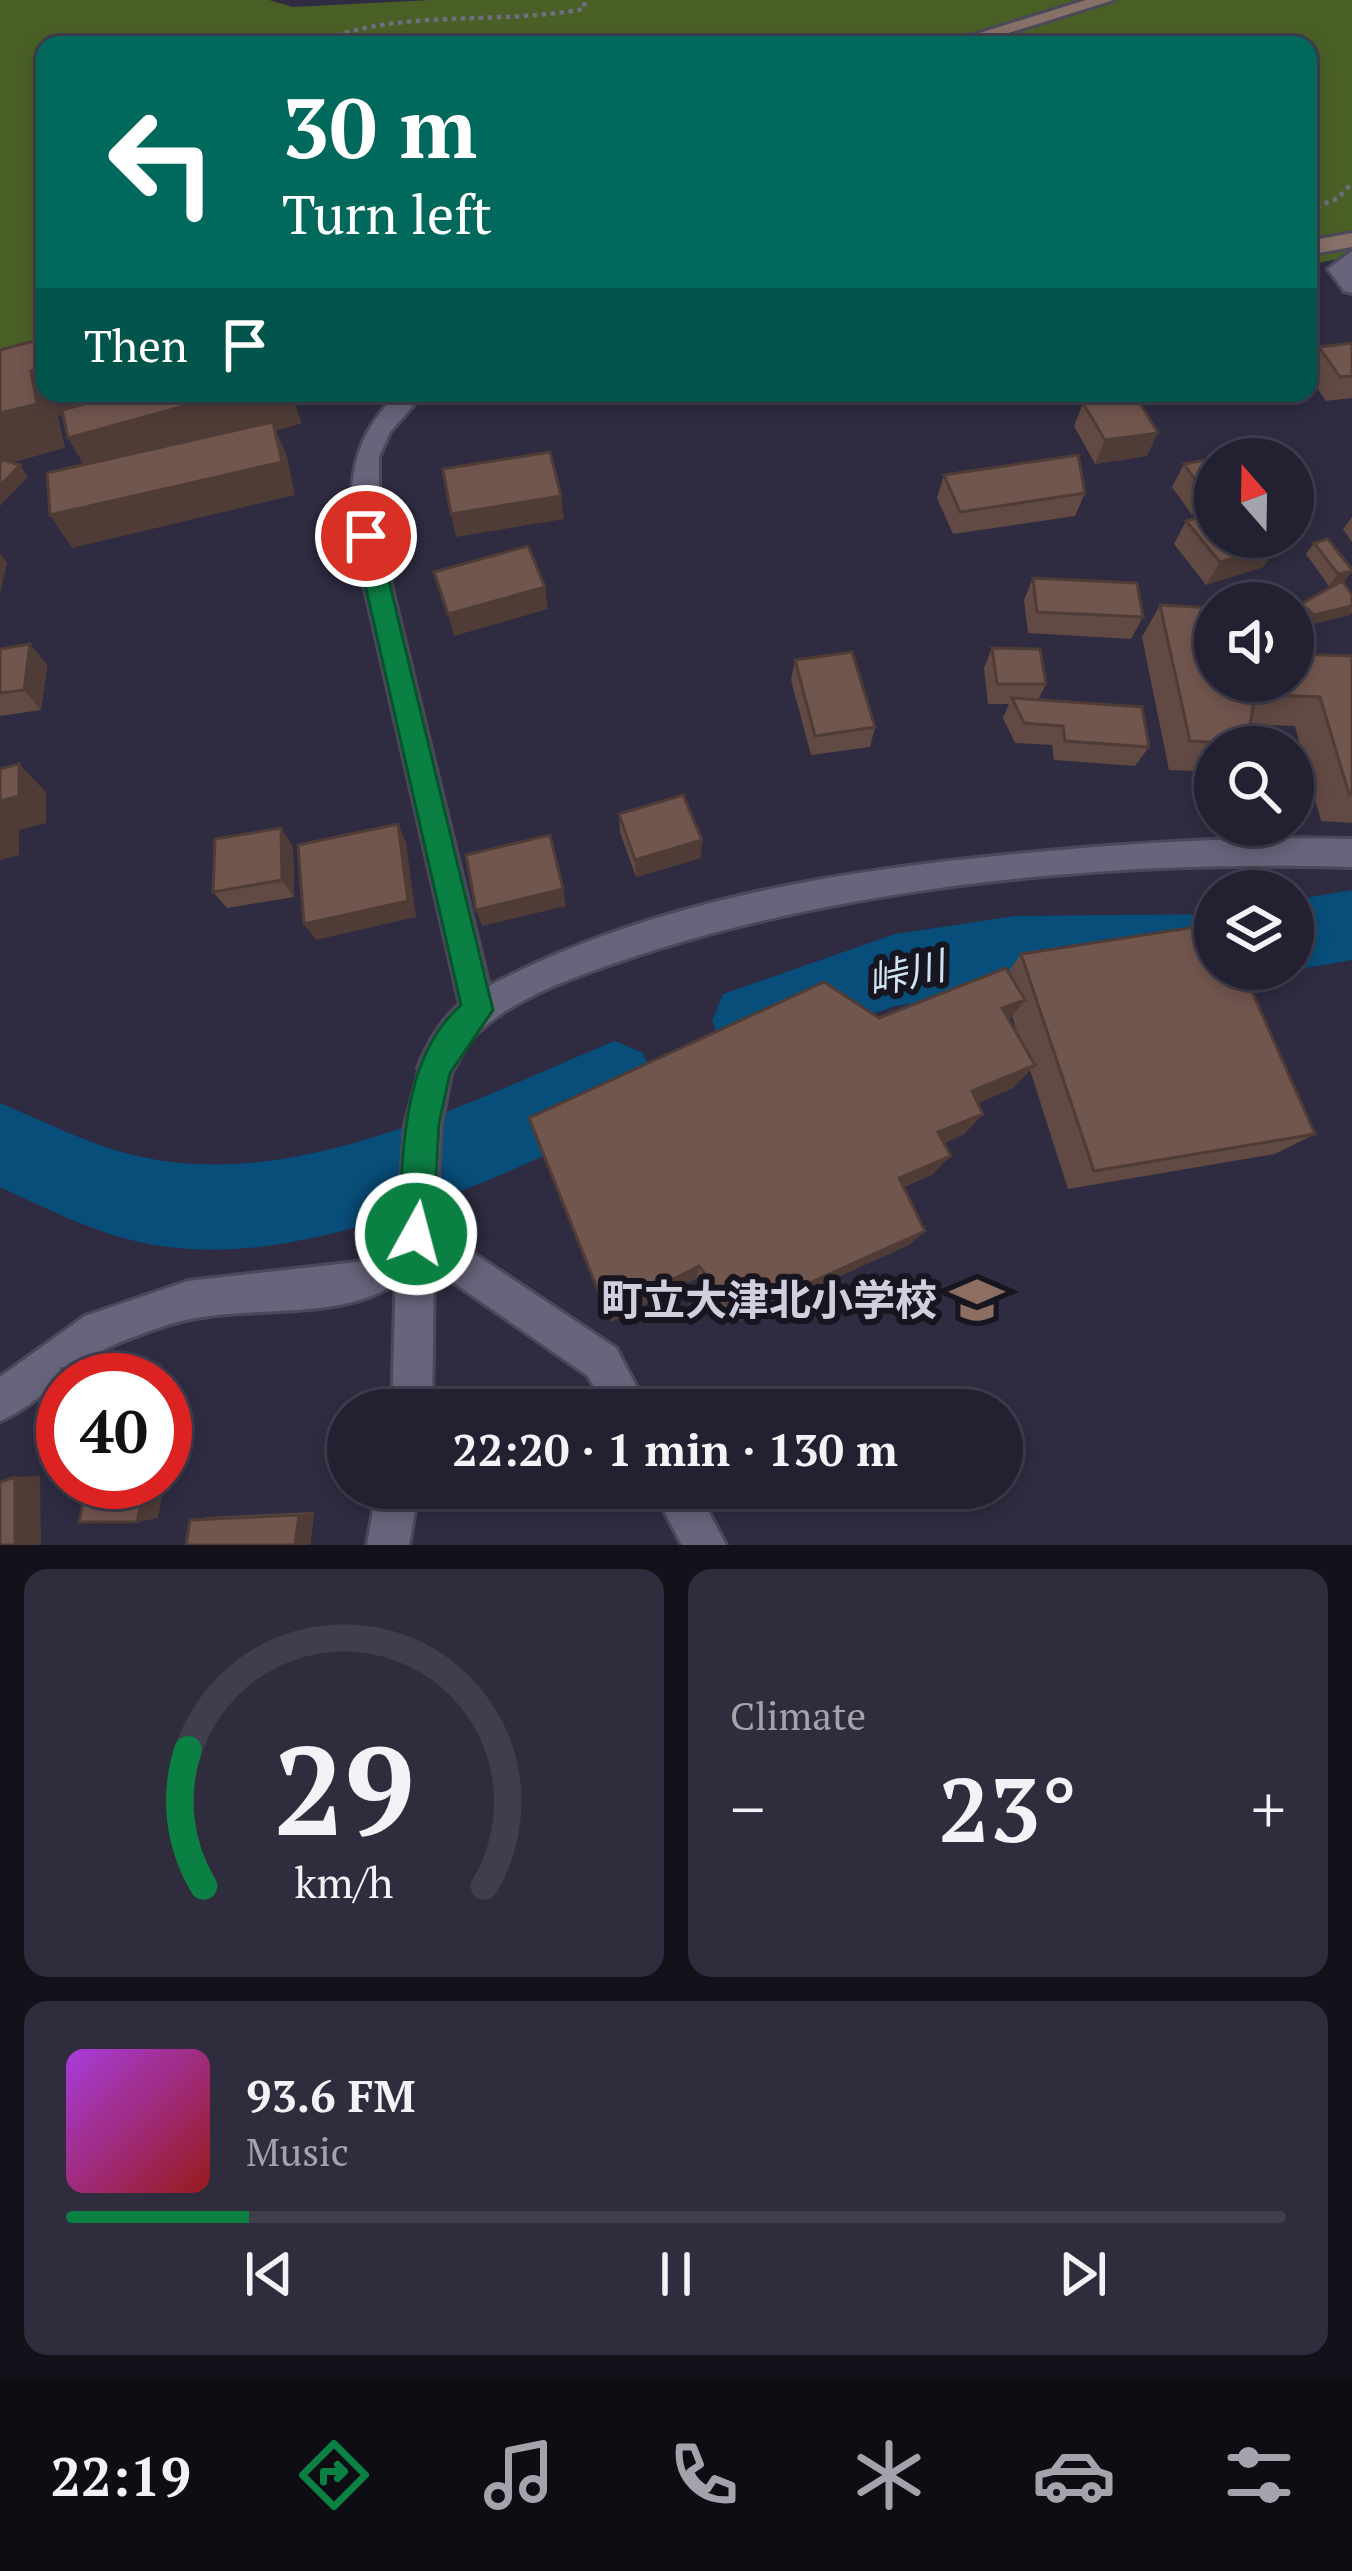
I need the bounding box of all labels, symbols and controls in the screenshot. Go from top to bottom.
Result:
text: 30 m [282,71,477,182]
icon: left [84,84,240,240]
text: Turn left [282,178,492,249]
icon: arrive [212,312,278,378]
text: Then [84,315,188,375]
north arrow [1194,438,1314,558]
map controls [1194,438,1314,990]
pin [315,485,417,587]
icon: arrive [333,503,399,569]
button: sound [1194,582,1314,702]
button: search [1194,726,1314,846]
button: layers [1194,870,1314,990]
water label: 峠川 [862,937,954,1006]
position arrow [353,1171,479,1297]
place label: 町立大津北小学校 [601,1271,937,1327]
school or university icon: 町立大津北小学校 [948,1271,1006,1329]
speed limit sign: 40 [36,1353,192,1509]
text: 22:20 · 1 min · 130 m [452,1419,898,1479]
text: Climate [730,1689,866,1741]
text: 29 [273,1705,415,1871]
text: 23° [939,1748,1077,1868]
text: − [730,1764,765,1852]
text: + [1251,1764,1286,1852]
text: km/h [294,1853,394,1910]
text: 93.6 FM [246,2065,415,2125]
text: Music [246,2125,349,2177]
icon: previous [236,2241,302,2307]
icon: pause [643,2241,709,2307]
icon: next [1050,2241,1116,2307]
icon: directions [292,2433,376,2517]
icon: music [477,2433,561,2517]
icon: phone [662,2433,746,2517]
icon: climate [847,2433,931,2517]
icon: car [1032,2433,1116,2517]
icon: filters [1217,2433,1301,2517]
text: 22:19 [51,2440,191,2511]

